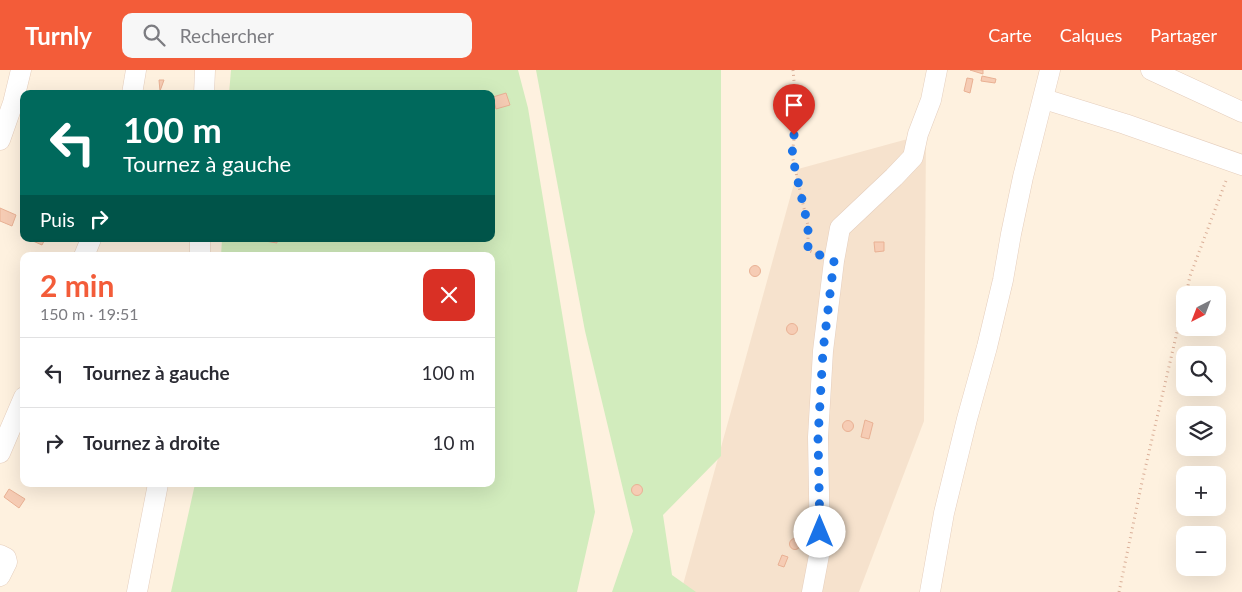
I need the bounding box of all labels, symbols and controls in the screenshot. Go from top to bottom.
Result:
search box [122,13,472,58]
text: Turnly [25,21,92,50]
icon: search [140,21,168,49]
text: Rechercher [180,24,274,47]
text: Carte [988,24,1032,46]
text: Calques [1060,24,1122,46]
text: Partager [1150,24,1217,46]
pin [773,84,815,135]
icon: arrive [780,91,808,119]
text: 100 m [123,108,222,150]
icon: left [40,110,105,175]
text: Tournez à gauche [123,150,291,177]
icon: right [85,205,113,233]
text: Puis [40,208,75,231]
text: 2 min [40,267,114,303]
button: close [423,269,475,321]
north arrow [1176,286,1226,336]
map controls [1176,286,1226,576]
text: 150 m · 19:51 [40,304,139,323]
button: search [1176,346,1226,396]
icon: left [40,359,68,387]
text: Tournez à gauche [83,361,230,384]
text: 100 m [421,361,475,384]
button: layers [1176,406,1226,456]
icon: right [40,429,68,457]
text: Tournez à droite [83,431,220,454]
text: 10 m [432,431,475,454]
button: + [1176,466,1226,516]
position arrow [793,505,845,557]
button: − [1176,526,1226,576]

